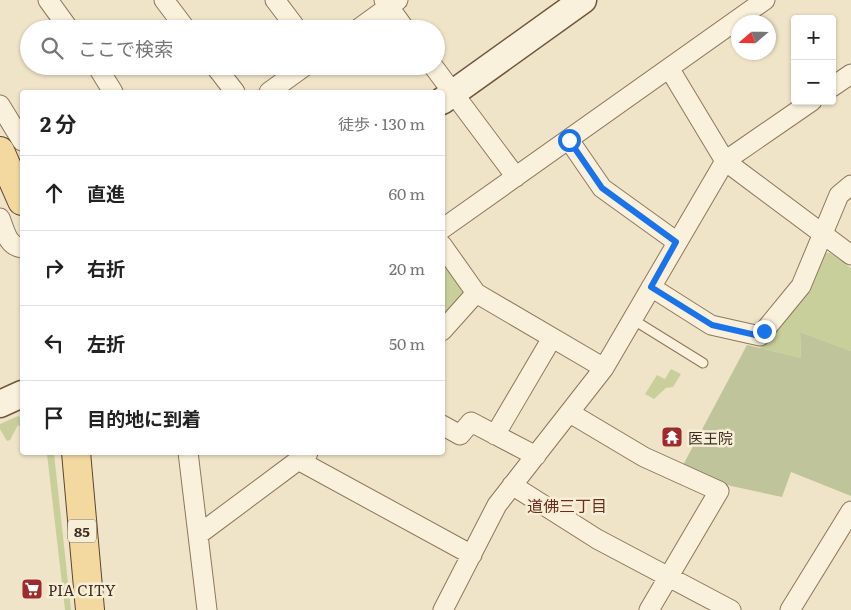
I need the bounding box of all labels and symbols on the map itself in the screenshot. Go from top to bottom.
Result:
north arrow [731,15,776,60]
route start [558,129,581,152]
route end [753,320,776,343]
temple icon: 医王院 [660,425,684,449]
place label: 医王院 [688,426,733,449]
district label: 道佛三丁目 [527,493,607,517]
road number: 85 [68,520,96,542]
supermarket icon: PIA CITY [20,577,44,601]
place label: PIA CITY [48,578,116,601]

